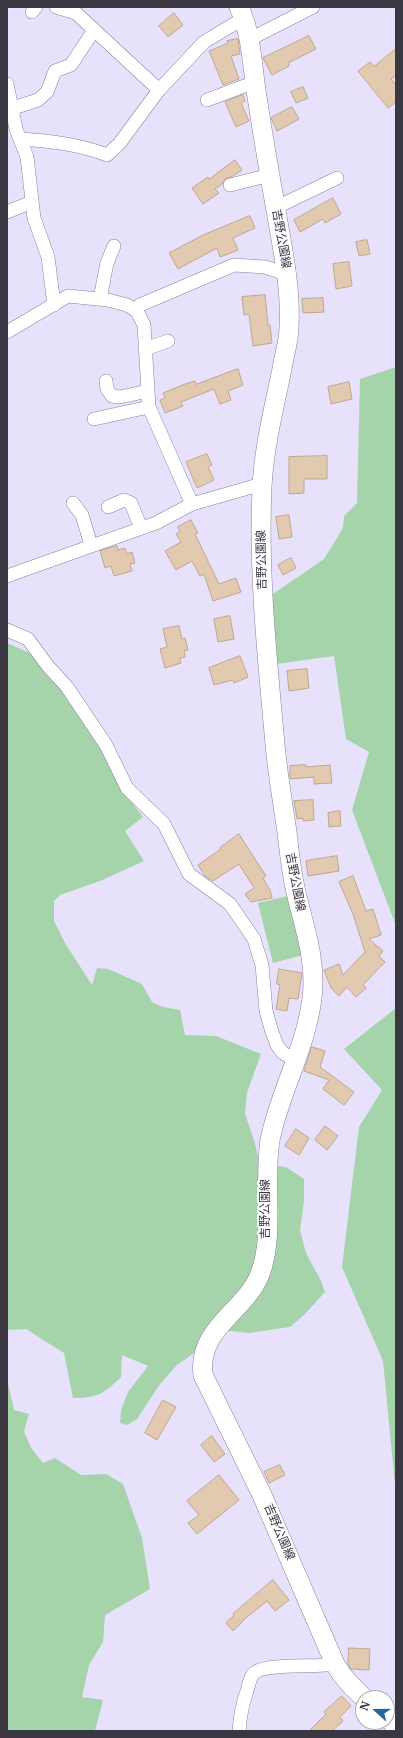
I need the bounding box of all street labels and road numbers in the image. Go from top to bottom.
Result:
street label: 吉野公園線 [269,208,293,270]
street label: 吉野公園線 [254,530,270,590]
street label: 吉野公園線 [282,851,308,913]
street label: 吉野公園線 [259,1179,273,1239]
street label: 吉野公園線 [261,1502,297,1562]

